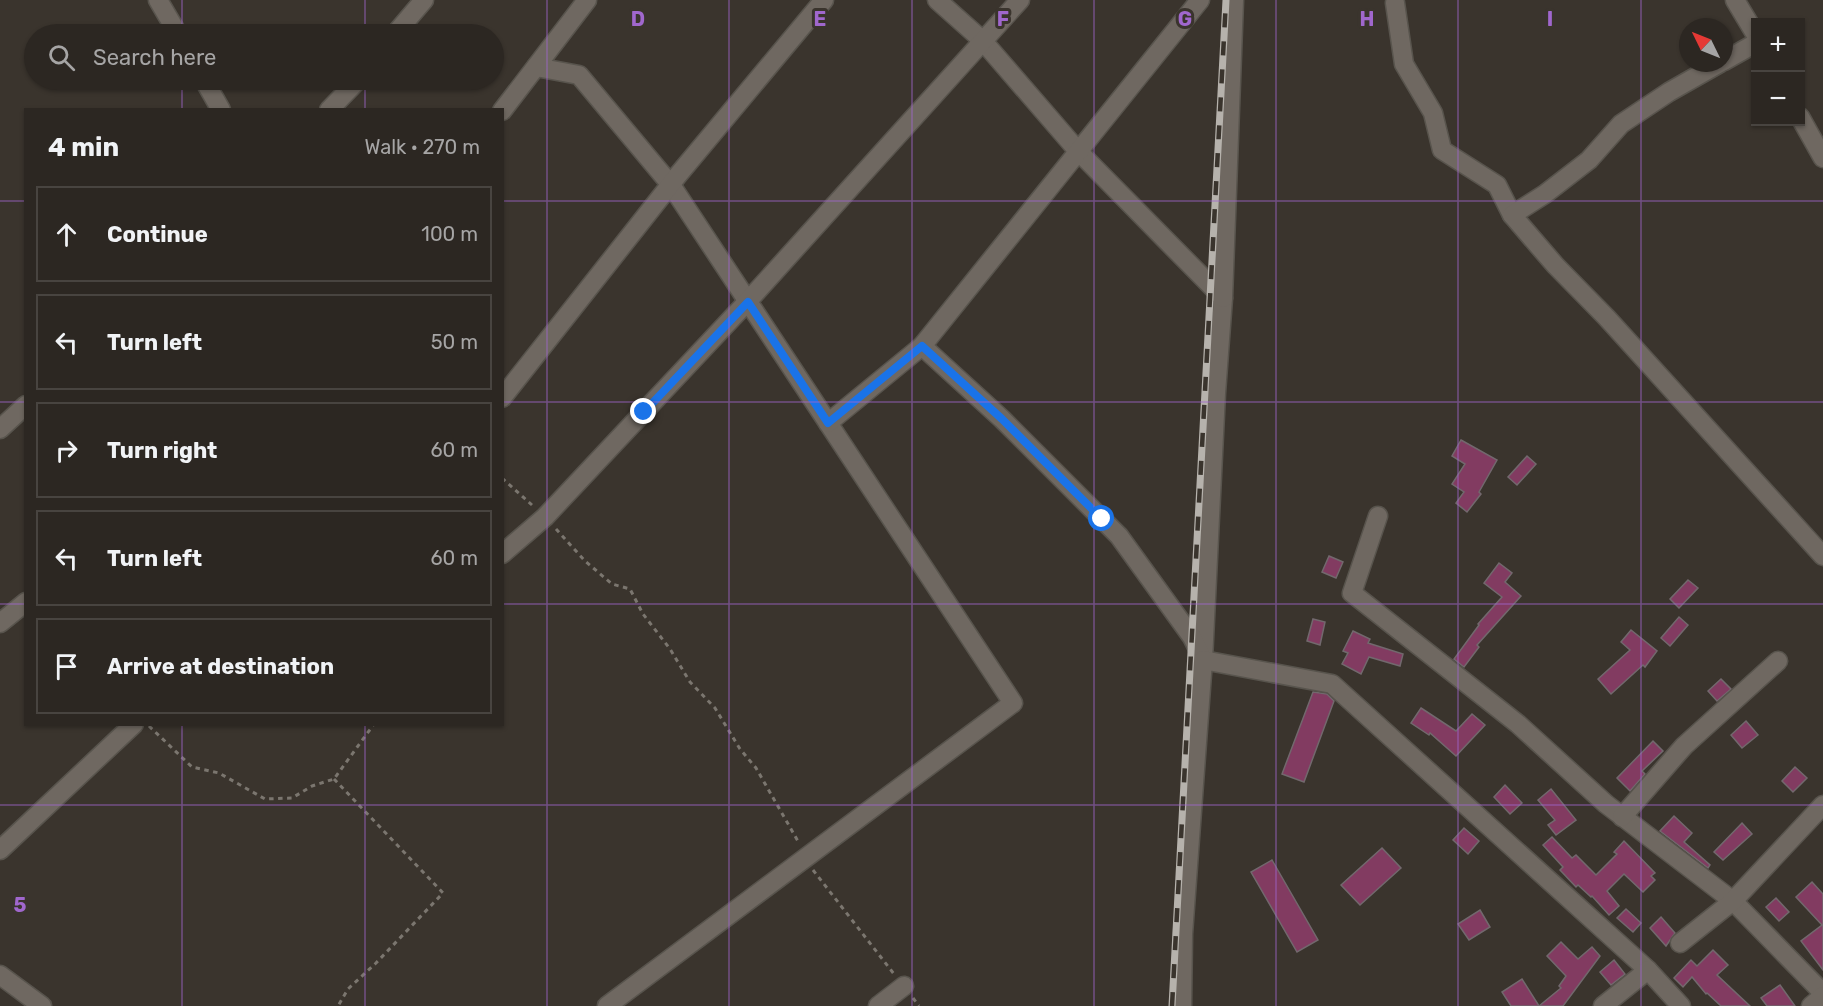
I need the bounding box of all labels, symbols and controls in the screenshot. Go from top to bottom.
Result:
text: D [631,7,645,31]
text: E [814,7,826,31]
text: F [997,7,1009,31]
text: G [1178,7,1192,31]
text: H [1360,7,1374,31]
text: I [1547,7,1553,31]
north arrow [1679,18,1733,72]
map controls [1751,18,1805,126]
button: + [1751,18,1805,72]
search box [24,24,504,90]
icon: search [45,41,78,74]
text: Search here [93,44,216,71]
button: − [1751,72,1805,126]
text: 4 min [48,132,119,163]
text: Walk · 270 m [365,135,480,159]
icon: ahead [50,218,83,251]
text: Continue [107,221,208,248]
text: 100 m [421,222,478,246]
icon: left [50,326,83,359]
text: Turn left [107,329,202,356]
text: 50 m [431,330,478,354]
route end [630,398,656,424]
icon: right [50,434,83,467]
text: Turn right [107,437,217,464]
text: 60 m [431,438,478,462]
route start [1088,505,1114,531]
icon: left [50,542,83,575]
text: Turn left [107,545,202,572]
text: 60 m [431,546,478,570]
icon: arrive [50,650,83,683]
text: Arrive at destination [107,653,334,680]
text: 5 [14,893,27,917]

